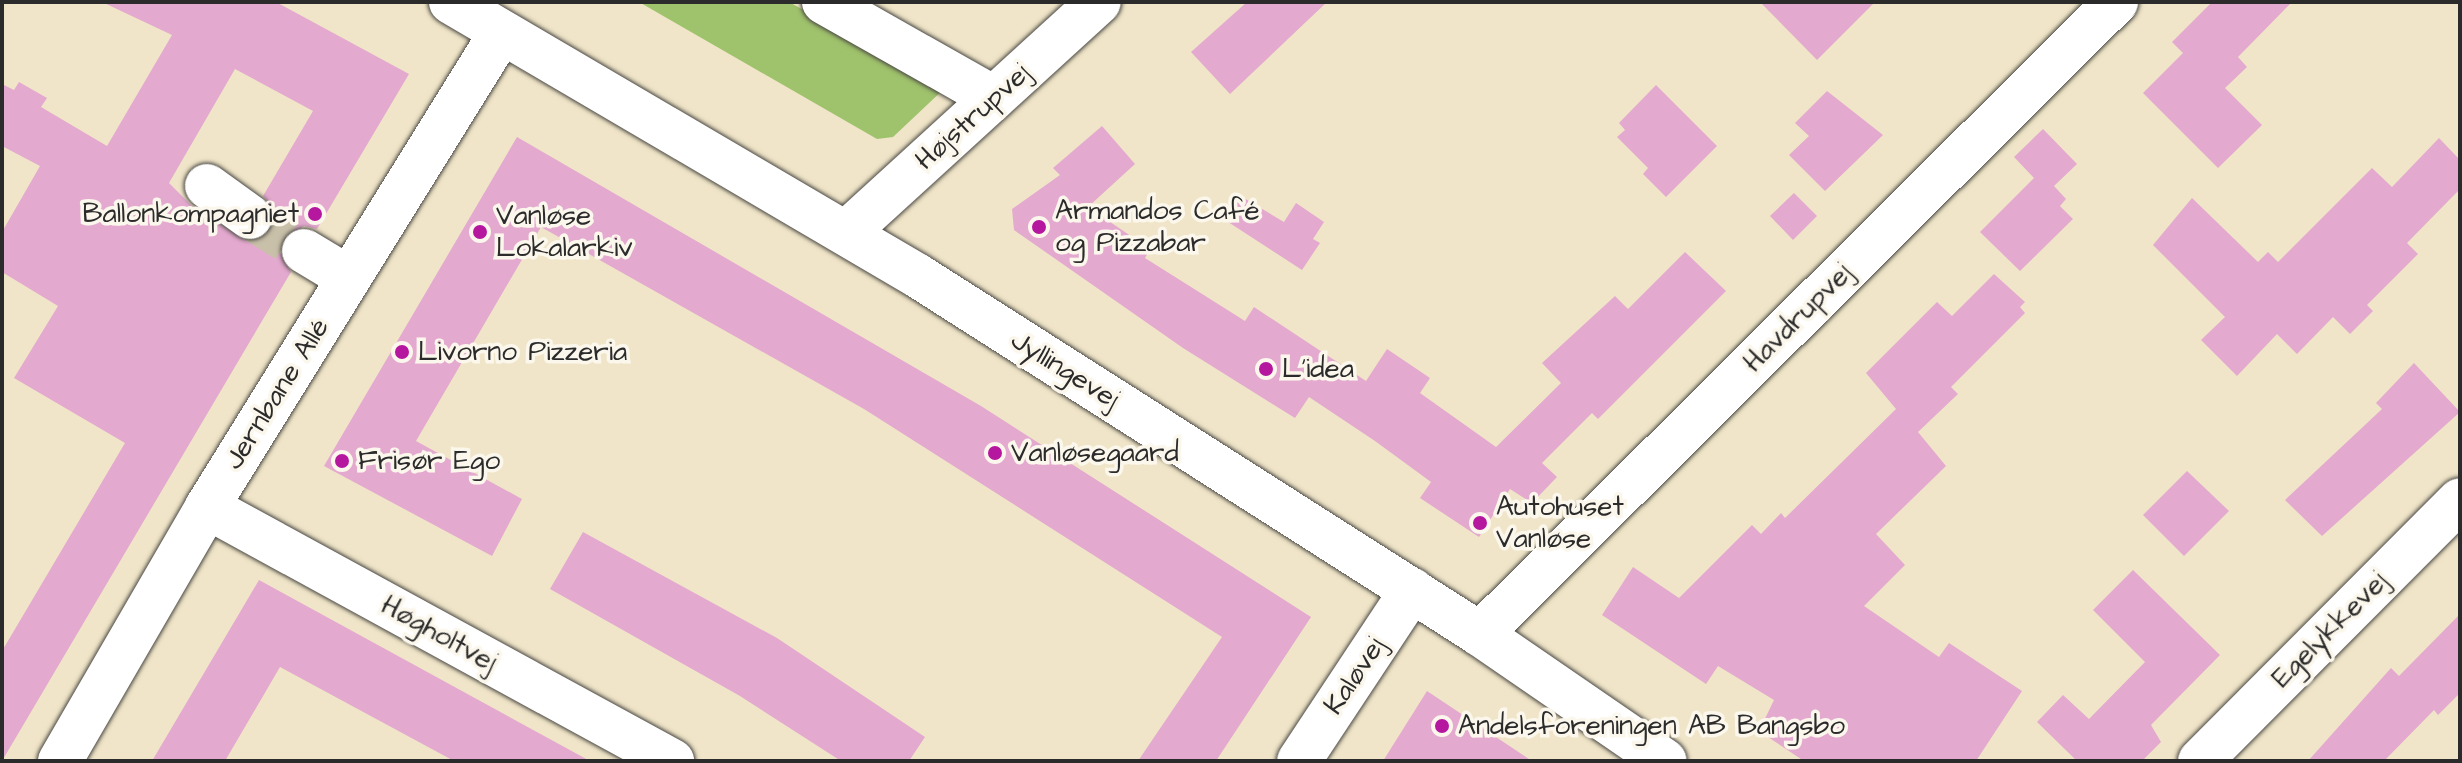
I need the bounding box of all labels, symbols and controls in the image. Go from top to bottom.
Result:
street label: Højstrupvej [909,57,1037,177]
place label: Armandos Café og Pizzabar [1055,194,1260,260]
place label: Ballonkompagniet [83,197,299,231]
place label: Vanløse Lokalarkiv [496,199,633,265]
marker: Ballonkompagniet [306,205,324,223]
marker: Armandos Café og Pizzabar [1030,218,1048,236]
marker: Vanløse Lokalarkiv [471,223,489,241]
street label: Havdrupvej [1737,257,1859,379]
street label: Jernbane Allé [217,312,337,476]
street label: Jyllingevej [1005,324,1125,416]
place label: Livorno Pizzeria [418,335,627,369]
marker: Livorno Pizzeria [393,343,411,361]
place label: L'idea [1282,352,1354,386]
marker: L'idea [1257,360,1275,378]
place label: Vanløsegaard [1011,436,1179,470]
place label: Frisør Ego [358,444,500,478]
marker: Vanløsegaard [986,444,1004,462]
marker: Frisør Ego [333,452,351,470]
place label: Autohuset Vanløse [1496,490,1624,556]
marker: Autohuset Vanløse [1471,514,1489,532]
street label: Egelykkevej [2265,565,2395,695]
street label: Høgholtvej [375,588,503,680]
street label: Kaløvej [1317,631,1393,721]
place label: Andelsforeningen AB Bangsbo [1458,709,1845,743]
marker: Andelsforeningen AB Bangsbo [1433,717,1451,735]

